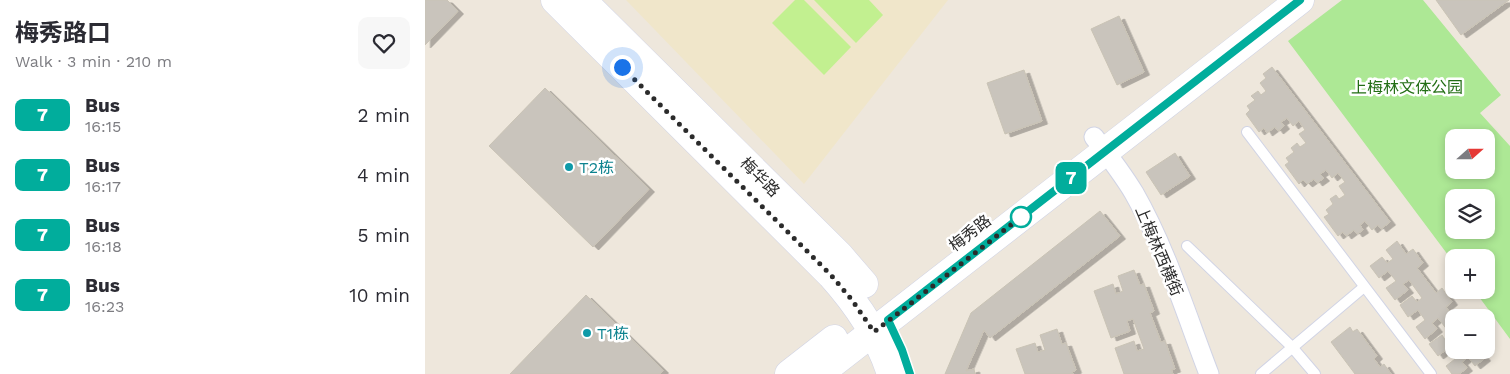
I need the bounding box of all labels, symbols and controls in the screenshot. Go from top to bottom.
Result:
button: heart [358,17,410,69]
text: 梅秀路口 [15,19,111,47]
text: Walk · 3 min · 210 m [15,52,172,71]
your location [610,55,635,80]
park label: 上梅林文体公园 [1351,78,1463,97]
text: Bus [85,94,120,117]
text: 7 [37,104,48,125]
text: 2 min [358,104,410,127]
text: 16:15 [85,117,121,136]
north arrow [1445,129,1495,179]
map controls [1445,129,1495,359]
street label: 梅华路 [736,153,784,201]
text: Bus [85,154,120,177]
place label: T2栋 [579,158,614,177]
marker: T2栋 [563,161,575,173]
line badge: 7 [1055,162,1087,194]
text: 7 [37,164,48,185]
text: 4 min [357,164,410,187]
text: 7 [1066,167,1076,188]
text: 16:17 [85,177,121,196]
button: layers [1445,189,1495,239]
street label: 上梅林西横街 [1131,203,1187,299]
unlabelled marker [1010,206,1032,228]
street label: 梅秀路 [945,211,995,255]
text: Bus [85,214,120,237]
text: 7 [37,224,48,245]
text: 5 min [358,224,410,247]
text: 16:18 [85,237,122,256]
button: + [1445,249,1495,299]
text: Bus [85,274,120,297]
text: 7 [37,284,48,305]
text: 10 min [349,284,410,307]
text: 16:23 [85,297,124,316]
button: − [1445,309,1495,359]
place label: T1栋 [597,324,629,343]
marker: T1栋 [581,327,593,339]

